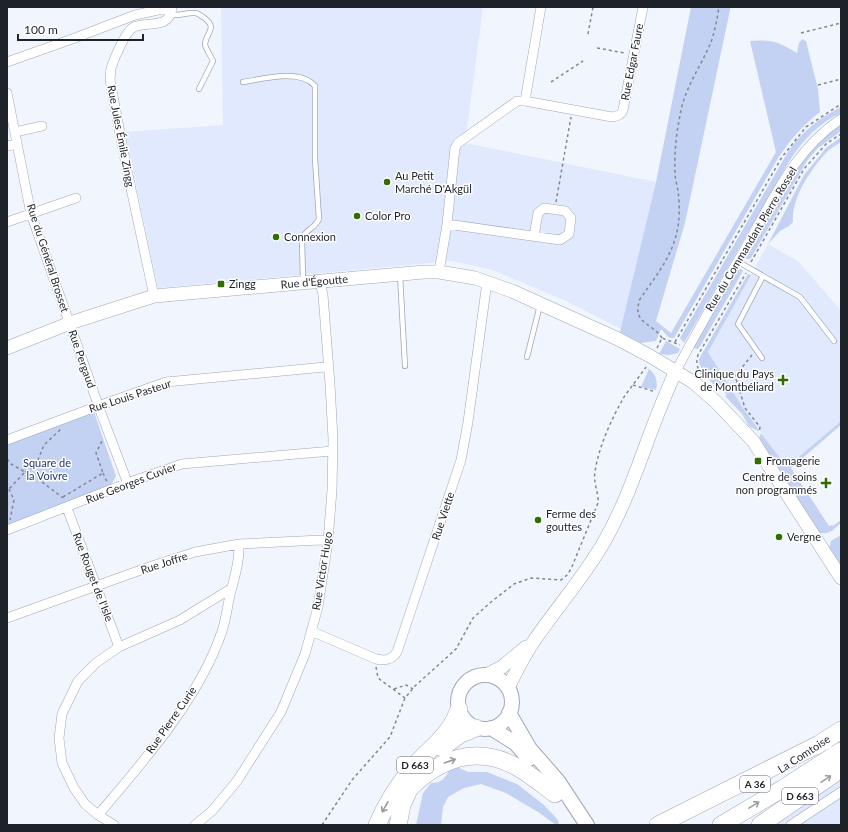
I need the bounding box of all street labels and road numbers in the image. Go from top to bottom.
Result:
street label: Rue Edgar Faure [618,22,645,101]
street label: Rue Jules Émile Zingg [105,84,138,188]
street label: Rue du Commandant Pierre Rossel [702,164,799,313]
street label: Rue du Général Brosset [25,202,72,314]
street label: Rue d'Égoutte [280,272,349,291]
street label: Rue Pergaud [66,328,99,390]
street label: Rue Louis Pasteur [87,376,173,415]
street label: Rue Georges Cuvier [84,459,178,506]
street label: Rue Viette [429,490,457,542]
street label: Rue Rouget de l'Isle [71,531,116,623]
street label: Rue Victor Hugo [309,531,334,611]
street label: Rue Joffre [139,549,189,576]
street label: Rue Pierre Curie [143,684,199,756]
street label: La Comtoise [775,732,832,775]
road number: D 663 [397,757,433,773]
road number: A 36 [740,776,770,792]
road number: D 663 [782,788,818,804]

